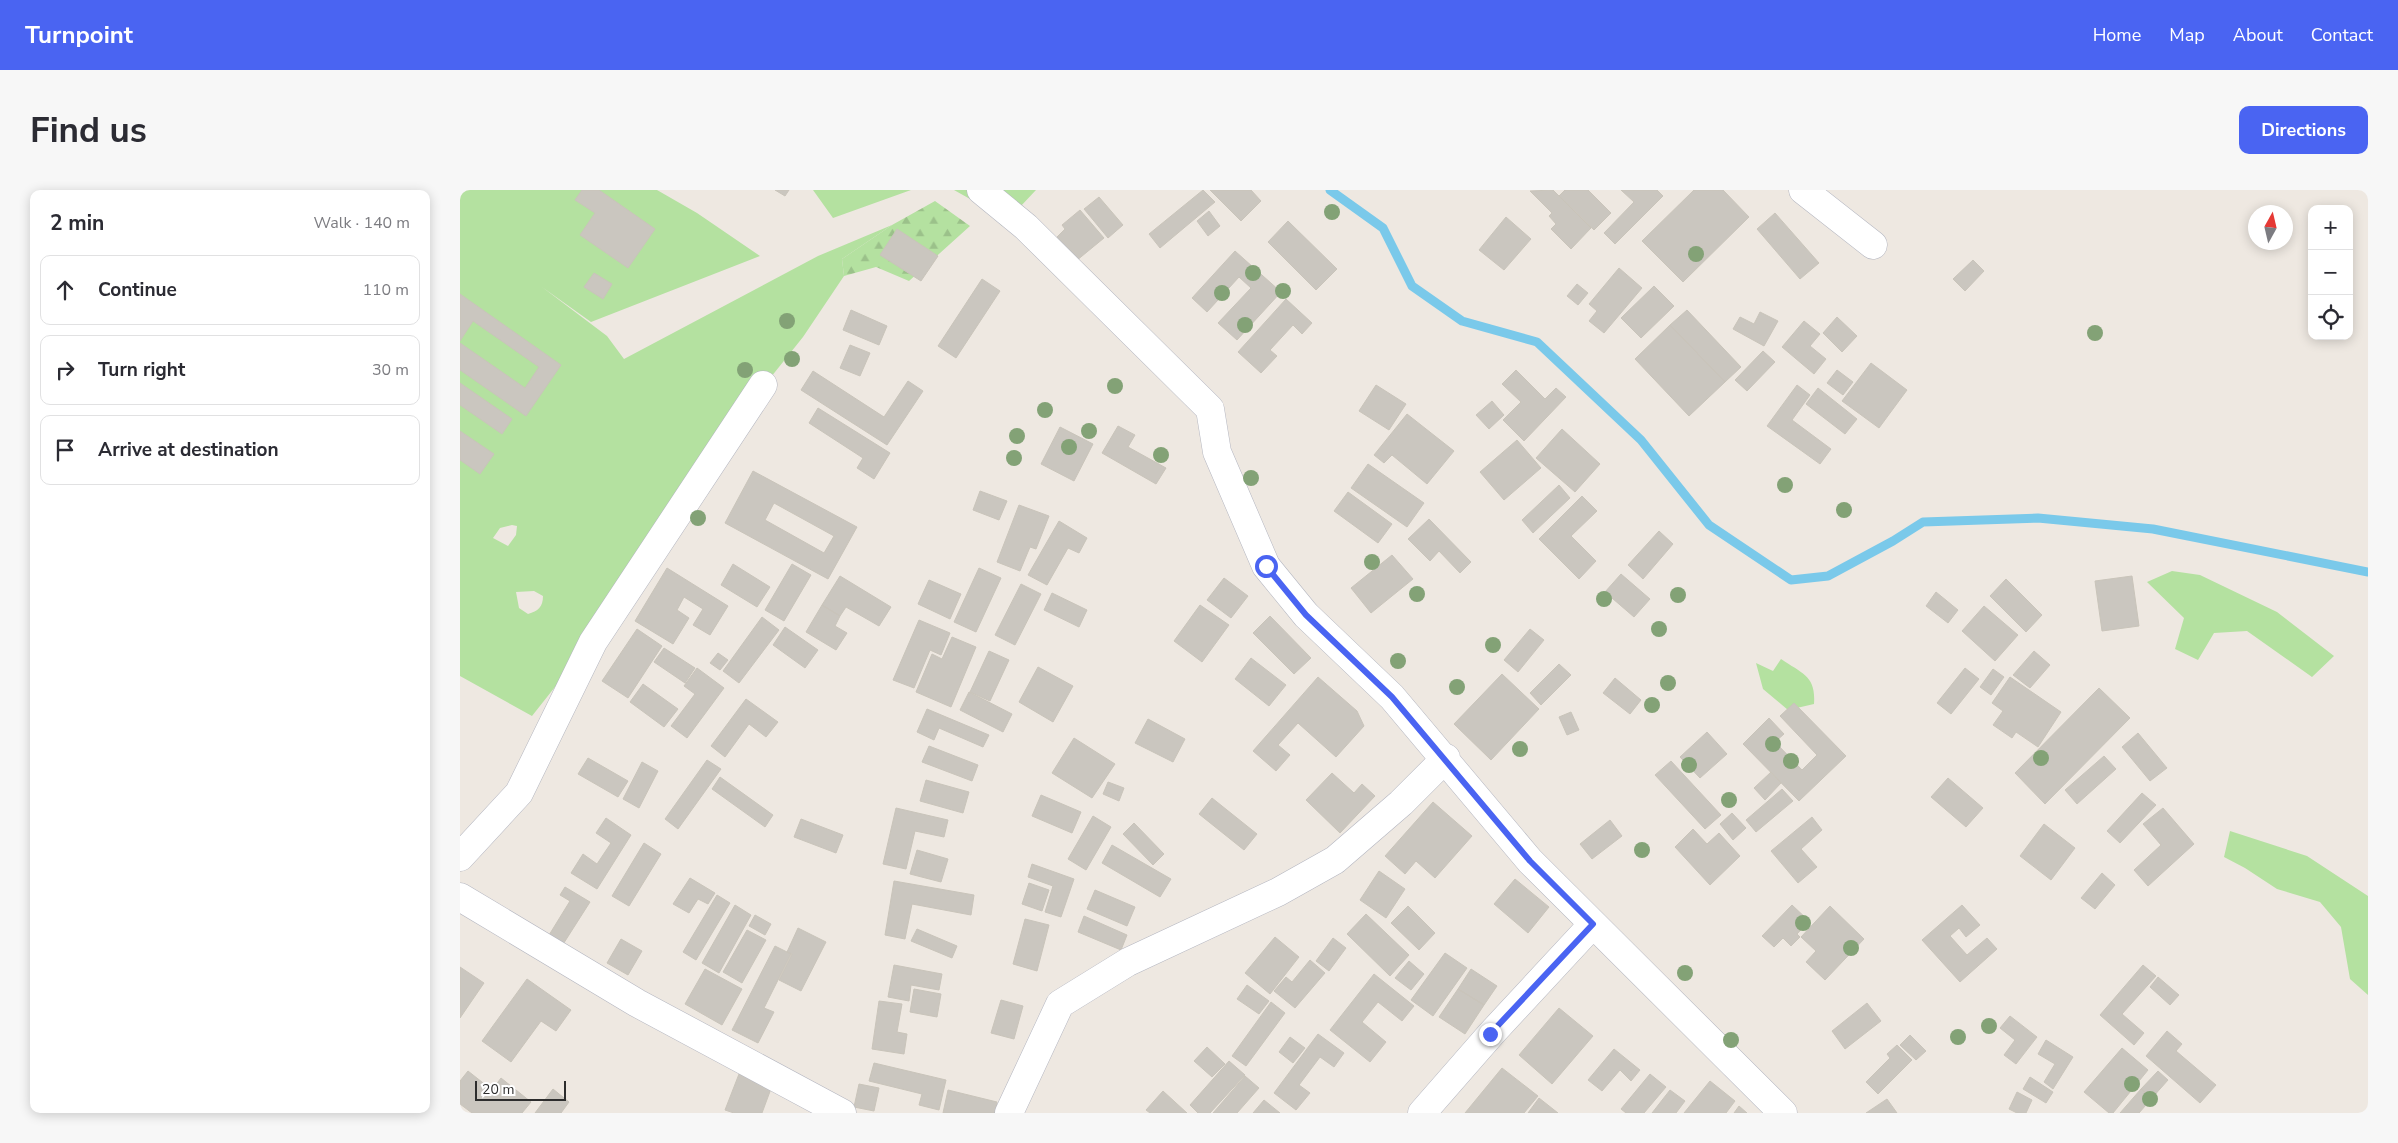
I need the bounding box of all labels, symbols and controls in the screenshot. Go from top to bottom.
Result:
text: Turnpoint [25,19,133,51]
text: Home [2093,23,2141,47]
text: Map [2169,23,2205,47]
text: About [2233,23,2283,47]
text: Contact [2311,23,2373,47]
button: Directions [2239,106,2368,154]
text: Find us [30,107,147,154]
north arrow [2248,205,2293,250]
map controls [2308,205,2353,340]
button: + [2308,205,2353,250]
text: 2 min [50,209,104,237]
text: Walk · 140 m [314,212,410,234]
button: − [2308,250,2353,295]
icon: ahead [51,276,79,304]
text: Continue [98,277,177,303]
text: 110 m [362,279,409,301]
button: locate [2308,295,2353,340]
icon: right [51,356,79,384]
text: Turn right [98,357,185,383]
text: 30 m [372,359,409,381]
icon: arrive [51,436,79,464]
text: Arrive at destination [98,437,279,463]
route start [1255,555,1278,578]
route end [1479,1023,1502,1046]
scale bar [475,1078,566,1101]
text: 20 m [482,1080,514,1099]

